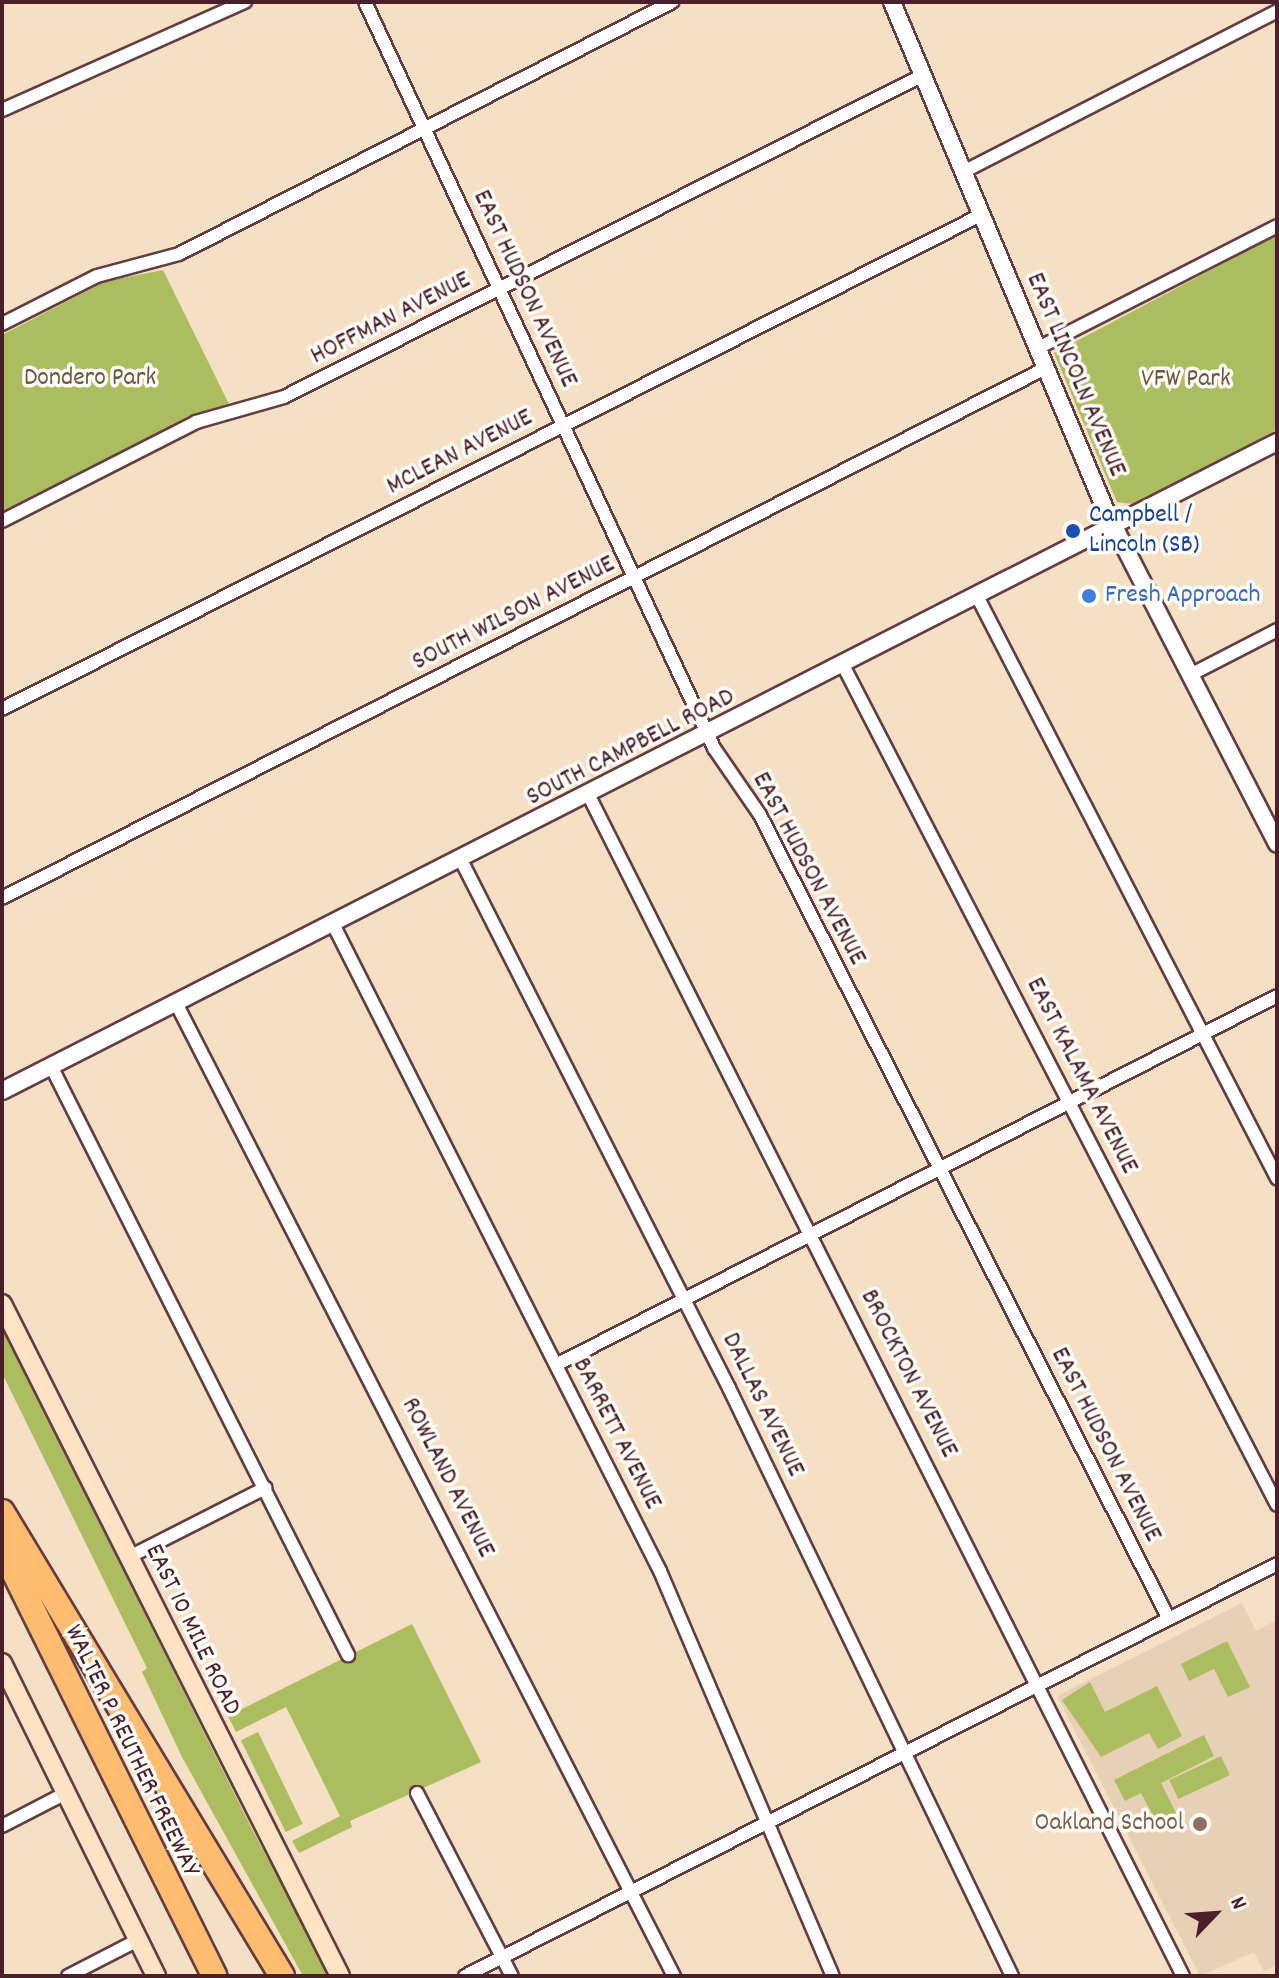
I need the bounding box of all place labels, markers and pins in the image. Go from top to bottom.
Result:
place label: Campbell / Lincoln (SB) [1089,500,1199,562]
marker: Campbell / Lincoln (SB) [1064,522,1082,540]
place label: Fresh Approach [1105,580,1260,612]
marker: Fresh Approach [1080,587,1098,605]
place label: Oakland School [1035,1808,1184,1840]
marker: Oakland School [1191,1815,1209,1833]

